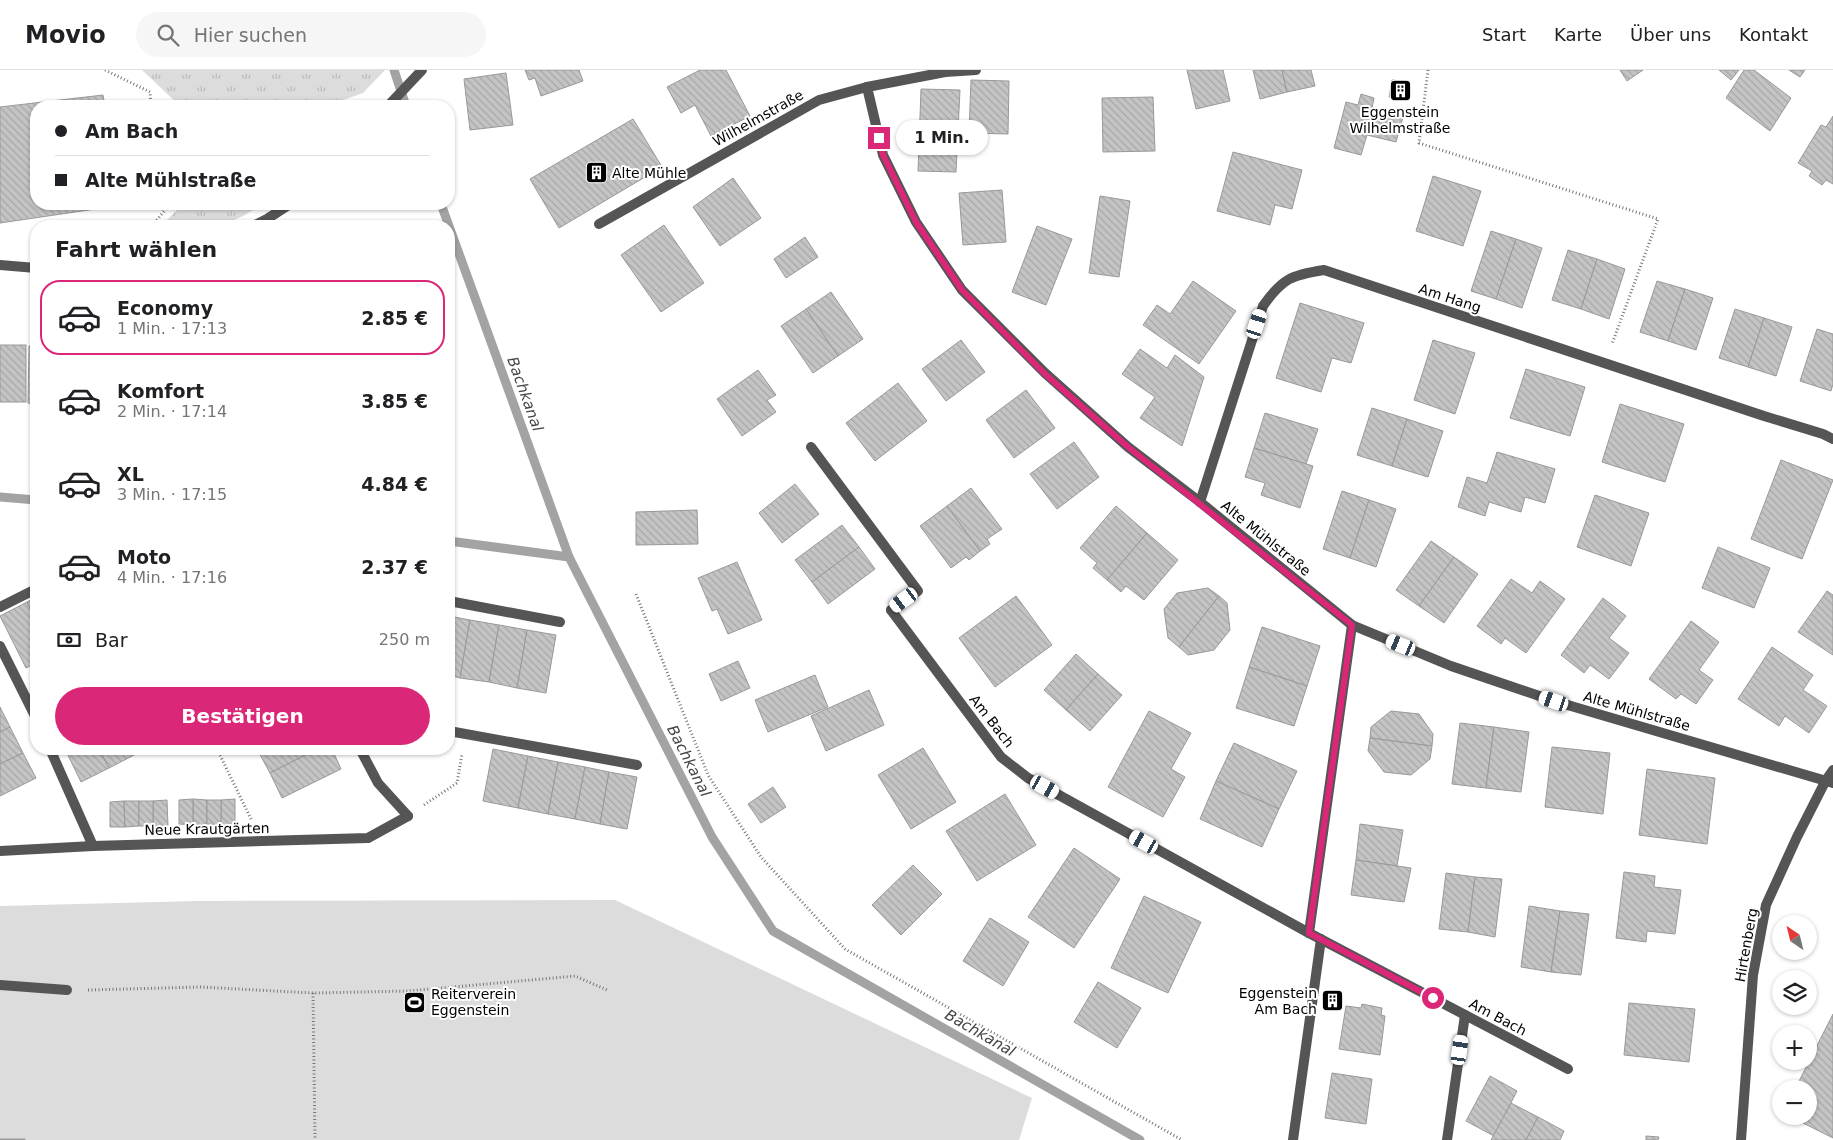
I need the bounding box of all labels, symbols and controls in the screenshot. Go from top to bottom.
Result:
search box [136,12,486,57]
text: Movio [25,21,106,49]
icon: search [154,21,182,49]
text: Hier suchen [194,24,307,46]
text: Start [1482,24,1526,45]
text: Karte [1554,24,1602,45]
text: Über uns [1630,24,1711,45]
text: Kontakt [1739,24,1808,45]
building icon: Eggenstein Wilhelmstraße [1388,78,1412,102]
street label: Wilhelmstraße [710,87,806,149]
place label: Eggenstein Wilhelmstraße [1350,104,1450,136]
text: Am Bach [85,120,178,142]
callout: 1 Min. [896,120,989,156]
route end [868,127,890,149]
text: 1 Min. [914,128,970,147]
building icon: Alte Mühle [584,161,608,185]
place label: Alte Mühle [612,165,686,181]
text: Alte Mühlstraße [85,169,256,191]
text: Fahrt wählen [55,237,217,262]
street label: Am Hang [1417,280,1483,316]
icon: car [57,295,102,340]
text: Economy [117,297,213,319]
text: 2.85 € [361,307,428,329]
car [1245,307,1268,341]
text: 1 Min. · 17:13 [117,319,227,338]
water label: Bachkanal [503,354,547,434]
icon: car [57,378,102,423]
text: Komfort [117,380,204,402]
text: 3.85 € [361,390,428,412]
text: 2 Min. · 17:14 [117,402,227,421]
icon: car [57,461,102,506]
text: XL [117,463,144,485]
text: 4.84 € [361,473,428,495]
text: 3 Min. · 17:15 [117,485,227,504]
street label: Alte Mühlstraße [1218,497,1314,579]
icon: car [57,544,102,589]
text: Moto [117,546,171,568]
text: 2.37 € [361,556,428,578]
text: 4 Min. · 17:16 [117,568,227,587]
car [887,585,920,615]
icon: cash [55,626,83,654]
text: Bar [95,629,128,651]
text: 250 m [379,630,430,649]
car [1384,632,1417,658]
button: Bestätigen [55,687,430,745]
street label: Alte Mühlstraße [1582,688,1692,734]
car [1537,689,1570,713]
street label: Am Bach [966,691,1018,751]
water label: Bachkanal [663,722,715,801]
car [1028,773,1061,801]
street label: Neue Krautgärten [144,820,270,838]
car [1127,828,1160,856]
street label: Hirtenberg [1732,907,1760,983]
north arrow [1772,915,1818,960]
map controls [1772,915,1817,1125]
button: layers [1772,970,1817,1015]
place label: Eggenstein Am Bach [1239,985,1317,1017]
place label: Reiterverein Eggenstein [431,986,516,1018]
route start [1422,987,1444,1009]
building icon: Eggenstein Am Bach [1321,989,1345,1013]
sports icon: Reiterverein Eggenstein [403,990,427,1014]
street label: Am Bach [1467,995,1529,1039]
water label: Bachkanal [942,1006,1019,1061]
button: + [1772,1025,1817,1070]
car [1450,1034,1469,1066]
button: − [1772,1080,1817,1125]

